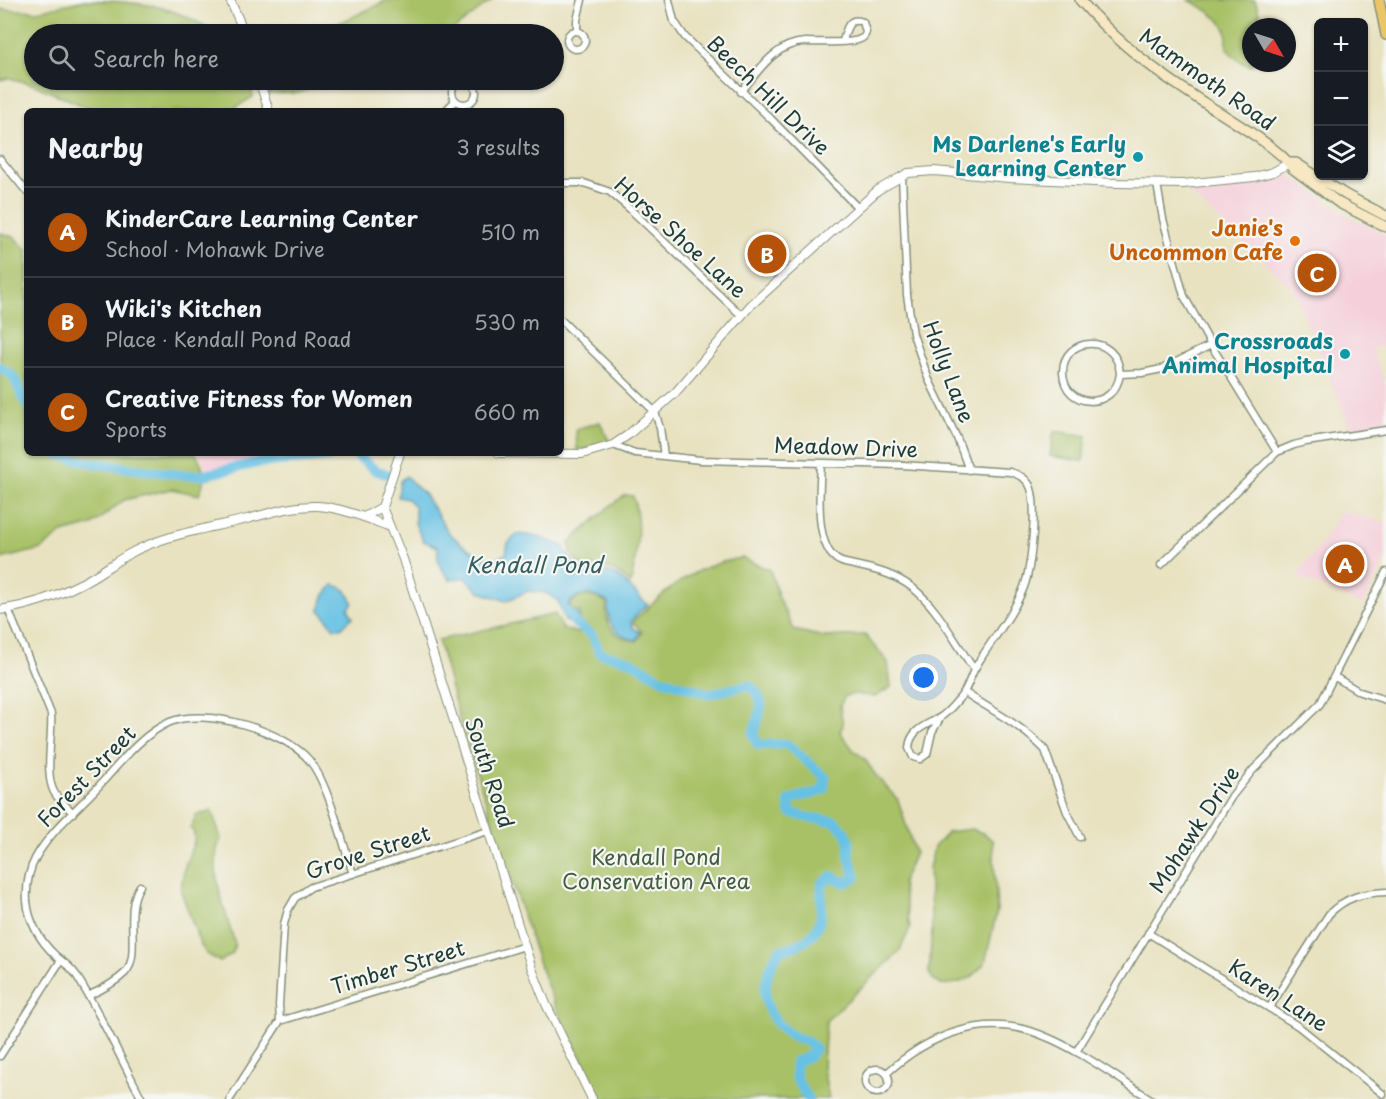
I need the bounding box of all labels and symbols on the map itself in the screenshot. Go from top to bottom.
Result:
north arrow [1242,18,1296,72]
street label: Mammoth Road [1133,19,1283,137]
street label: Beech Hill Drive [701,27,838,162]
place label: Ms Darlene's Early Learning Center [932,127,1126,183]
marker: Ms Darlene's Early Learning Center [1131,150,1145,164]
street label: Horse Shoe Lane [608,168,755,305]
place label: Janie's Uncommon Cafe [1109,211,1283,267]
pin: B [748,232,786,276]
marker: Janie's Uncommon Cafe [1288,234,1302,248]
pin: C [1298,250,1336,296]
street label: Holly Lane [916,315,984,427]
place label: Crossroads Animal Hospital [1161,324,1333,380]
marker: Crossroads Animal Hospital [1338,347,1352,361]
street label: Meadow Drive [774,427,919,465]
pin: A [1326,542,1364,586]
water label: Kendall Pond [466,547,606,580]
your location [909,663,938,692]
street label: South Road [458,713,524,832]
street label: Forest Street [29,718,142,834]
street label: Mohawk Drive [1140,759,1247,899]
street label: Grove Street [301,816,434,886]
park label: Kendall Pond Conservation Area [562,840,751,896]
street label: Timber Street [327,931,468,1002]
street label: Karen Lane [1223,950,1335,1039]

